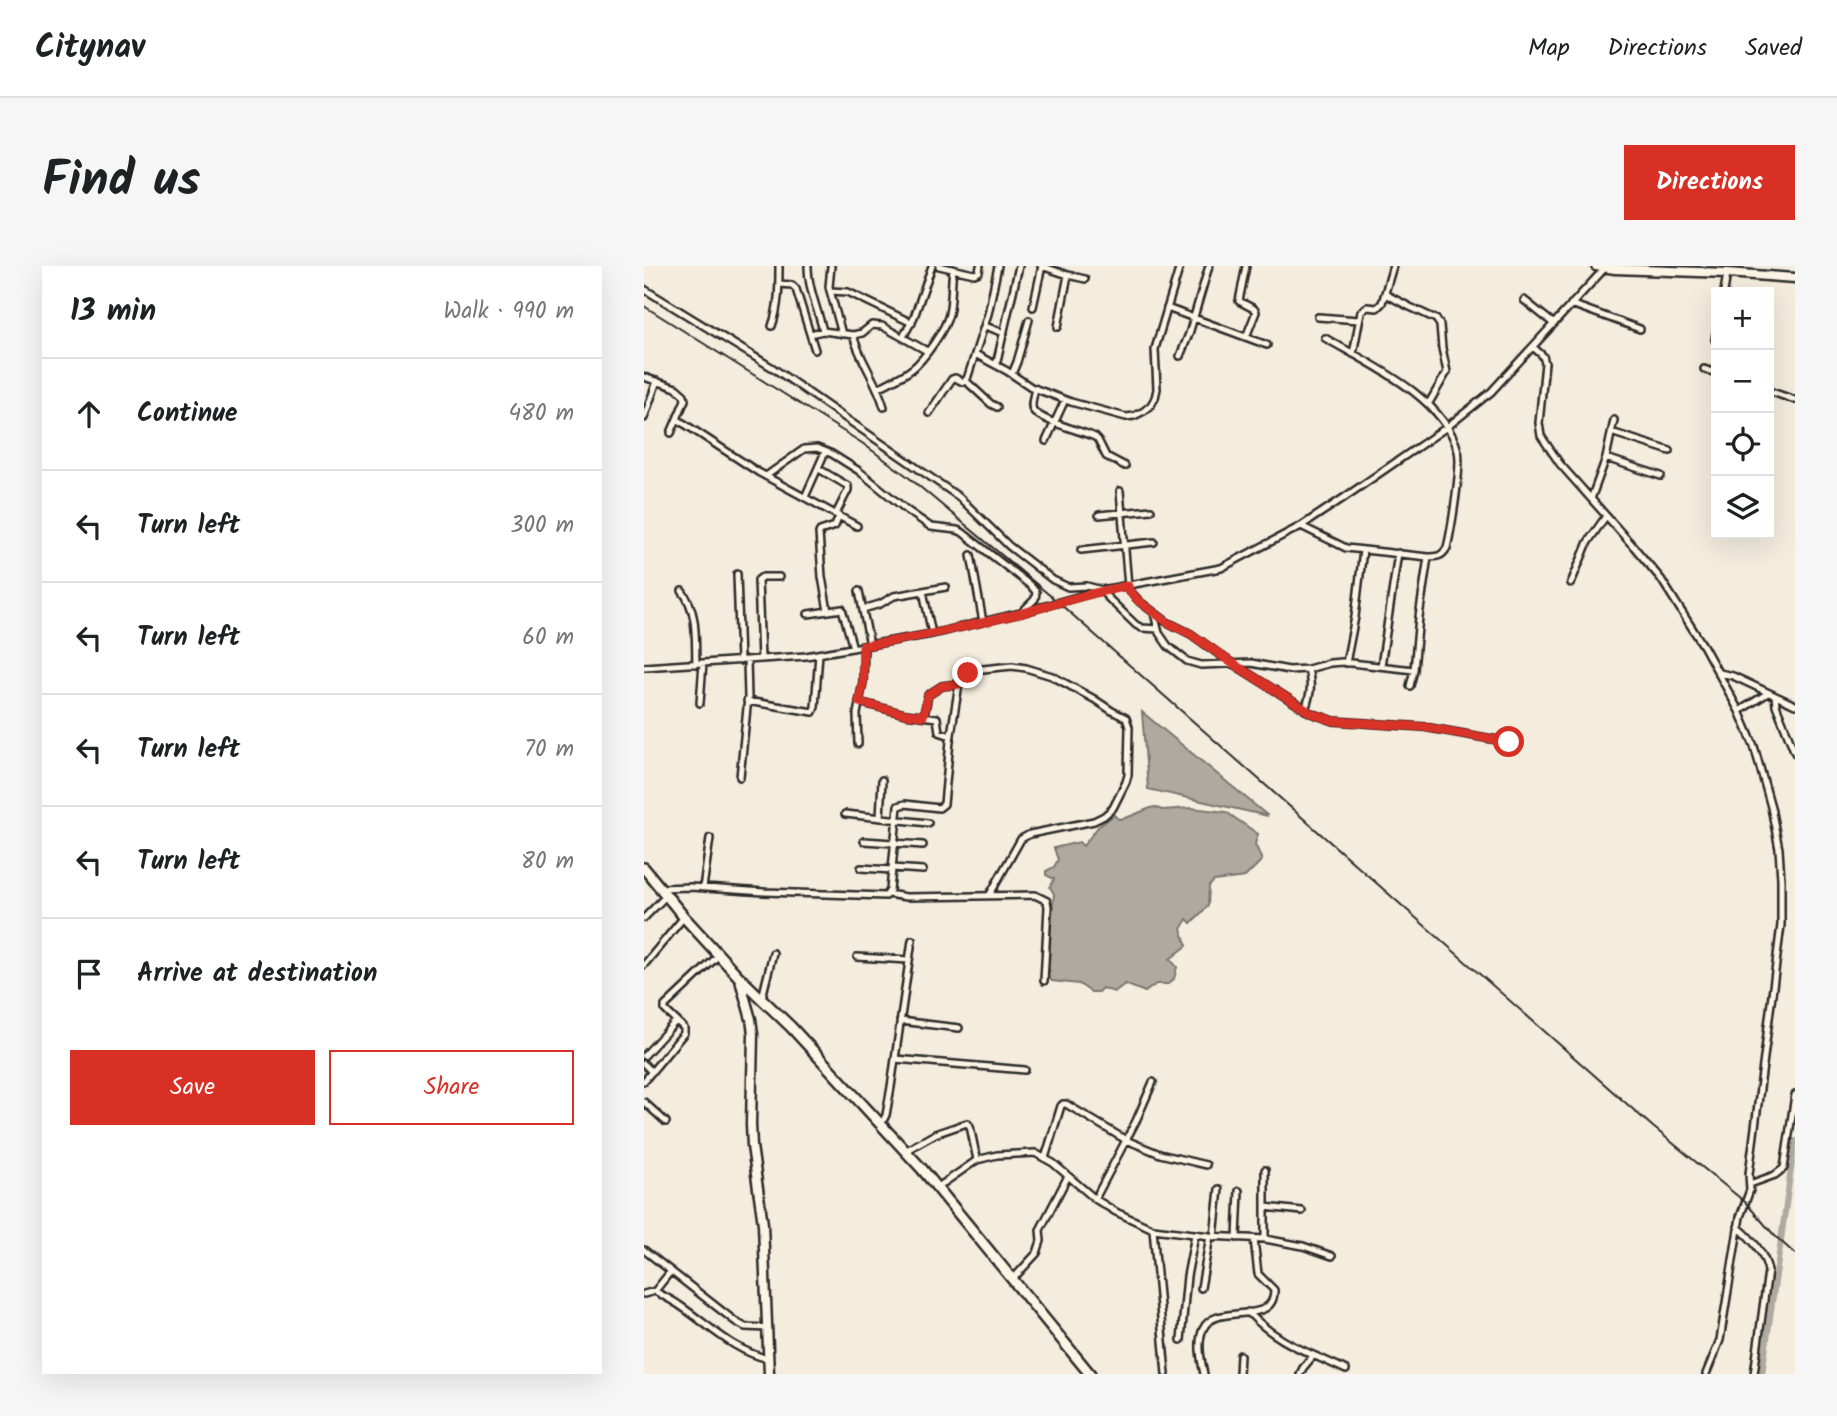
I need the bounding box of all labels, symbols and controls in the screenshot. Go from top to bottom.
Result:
text: Citynav [35,22,145,75]
text: Map [1528,29,1570,68]
text: Directions [1608,29,1707,68]
text: Saved [1745,29,1802,68]
text: Find us [42,143,200,221]
button: Directions [1624,145,1795,220]
map controls [1711,287,1774,539]
button: + [1711,287,1774,350]
text: 13 min [70,288,156,336]
text: Walk · 990 m [443,294,574,330]
button: − [1711,350,1774,413]
text: Continue [137,393,238,435]
icon: ahead [70,395,108,433]
text: 480 m [508,396,574,432]
button: locate [1711,413,1774,476]
button: layers [1711,476,1774,539]
text: Turn left [137,505,240,547]
icon: left [70,507,108,545]
text: 300 m [510,508,574,544]
text: Turn left [137,617,240,659]
icon: left [70,619,108,657]
text: 60 m [522,620,574,656]
route end [952,657,983,688]
route start [1493,726,1524,757]
text: Turn left [137,729,240,771]
icon: left [70,731,108,769]
text: 70 m [524,732,574,768]
text: Turn left [137,841,240,883]
icon: left [70,843,108,881]
text: 80 m [521,844,574,880]
text: Arrive at destination [137,953,377,995]
icon: arrive [70,955,108,993]
button: Save [70,1050,315,1125]
button: Share [329,1050,574,1125]

